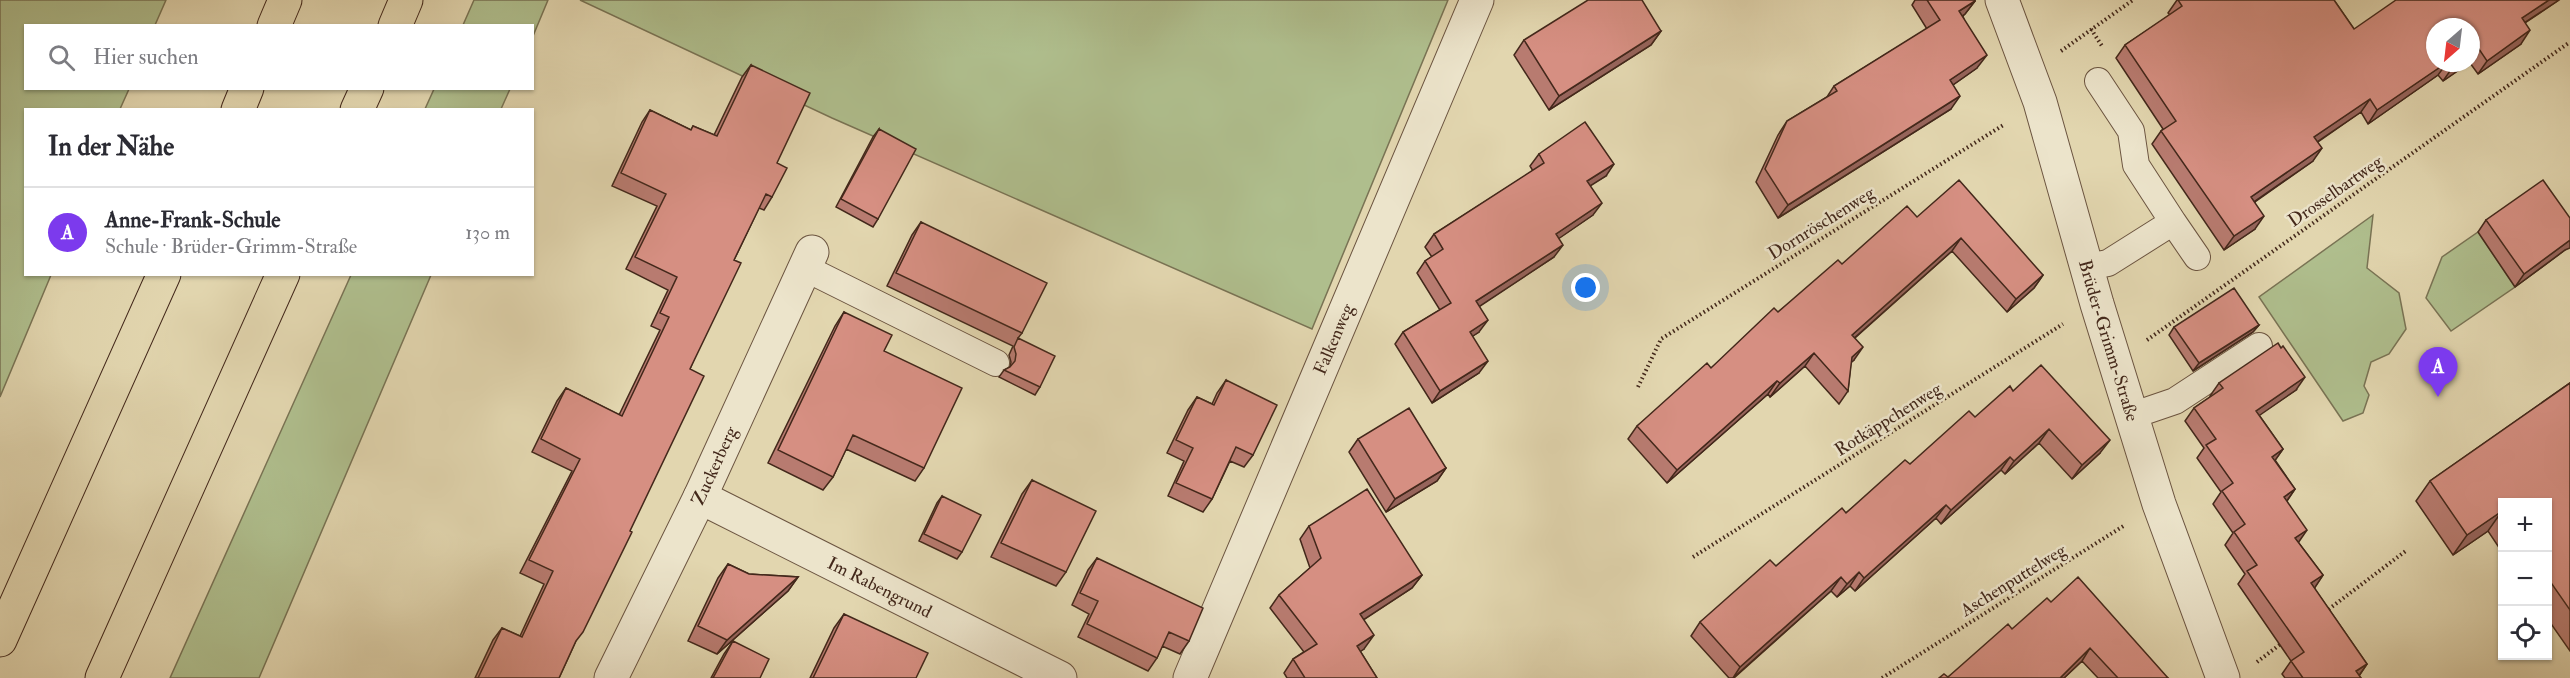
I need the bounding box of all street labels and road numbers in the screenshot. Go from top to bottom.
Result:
street label: Drosselbartweg [2283,150,2388,233]
street label: Dornröschenweg [1764,181,1880,265]
street label: Brüder-Grimm-Straße [2073,257,2144,425]
street label: Falkenweg [1309,299,1360,378]
street label: Rotkäppchenweg [1830,377,1947,461]
street label: Zuckerberg [687,422,743,509]
street label: Aschenputtelweg [1955,538,2071,623]
street label: Im Rabengrund [823,552,936,624]

